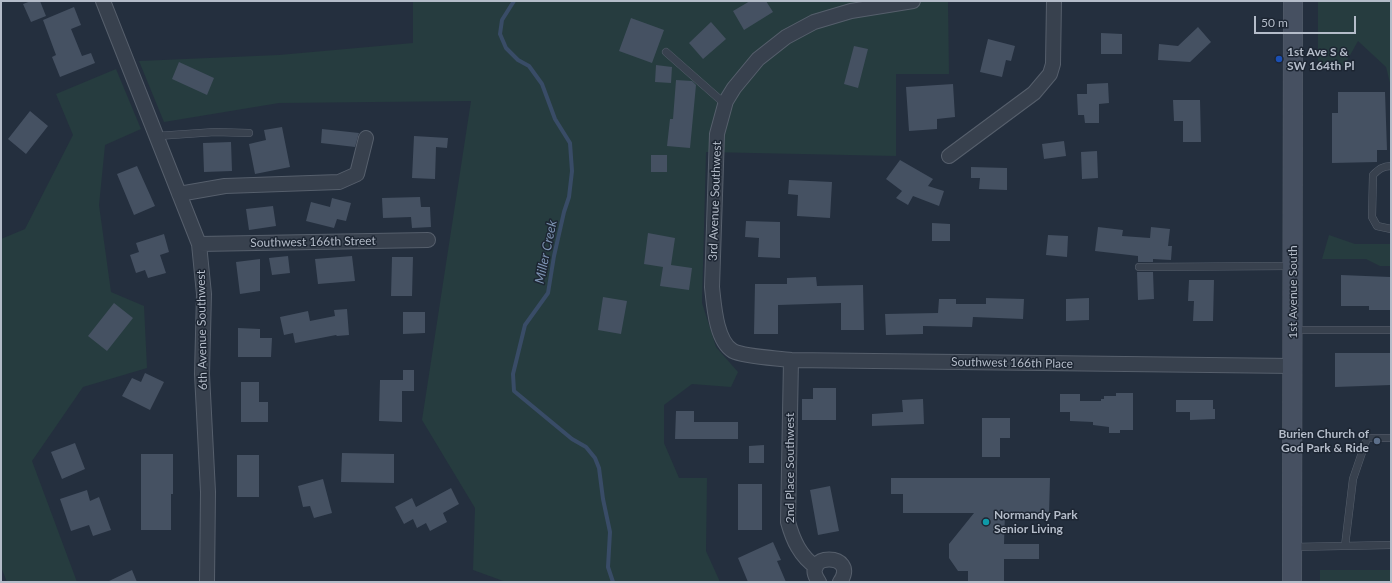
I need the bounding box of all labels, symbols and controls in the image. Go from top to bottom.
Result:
scale bar [1256,8,1358,34]
text: 50 m [1261,15,1288,30]
place label: 1st Ave S & SW 164th Pl [1287,45,1354,73]
marker: 1st Ave S & SW 164th Pl [1274,54,1284,64]
street label: 3rd Avenue Southwest [706,141,724,261]
water label: Miller Creek [532,219,560,285]
street label: Southwest 166th Street [250,234,376,250]
street label: 1st Avenue South [1286,245,1300,339]
street label: 6th Avenue Southwest [194,270,210,390]
street label: Southwest 166th Place [951,355,1073,371]
street label: 2nd Place Southwest [783,413,797,523]
place label: Burien Church of God Park & Ride [1279,427,1369,455]
marker: Burien Church of God Park & Ride [1372,436,1382,446]
place label: Normandy Park Senior Living [994,508,1078,536]
marker: Normandy Park Senior Living [981,517,991,527]

